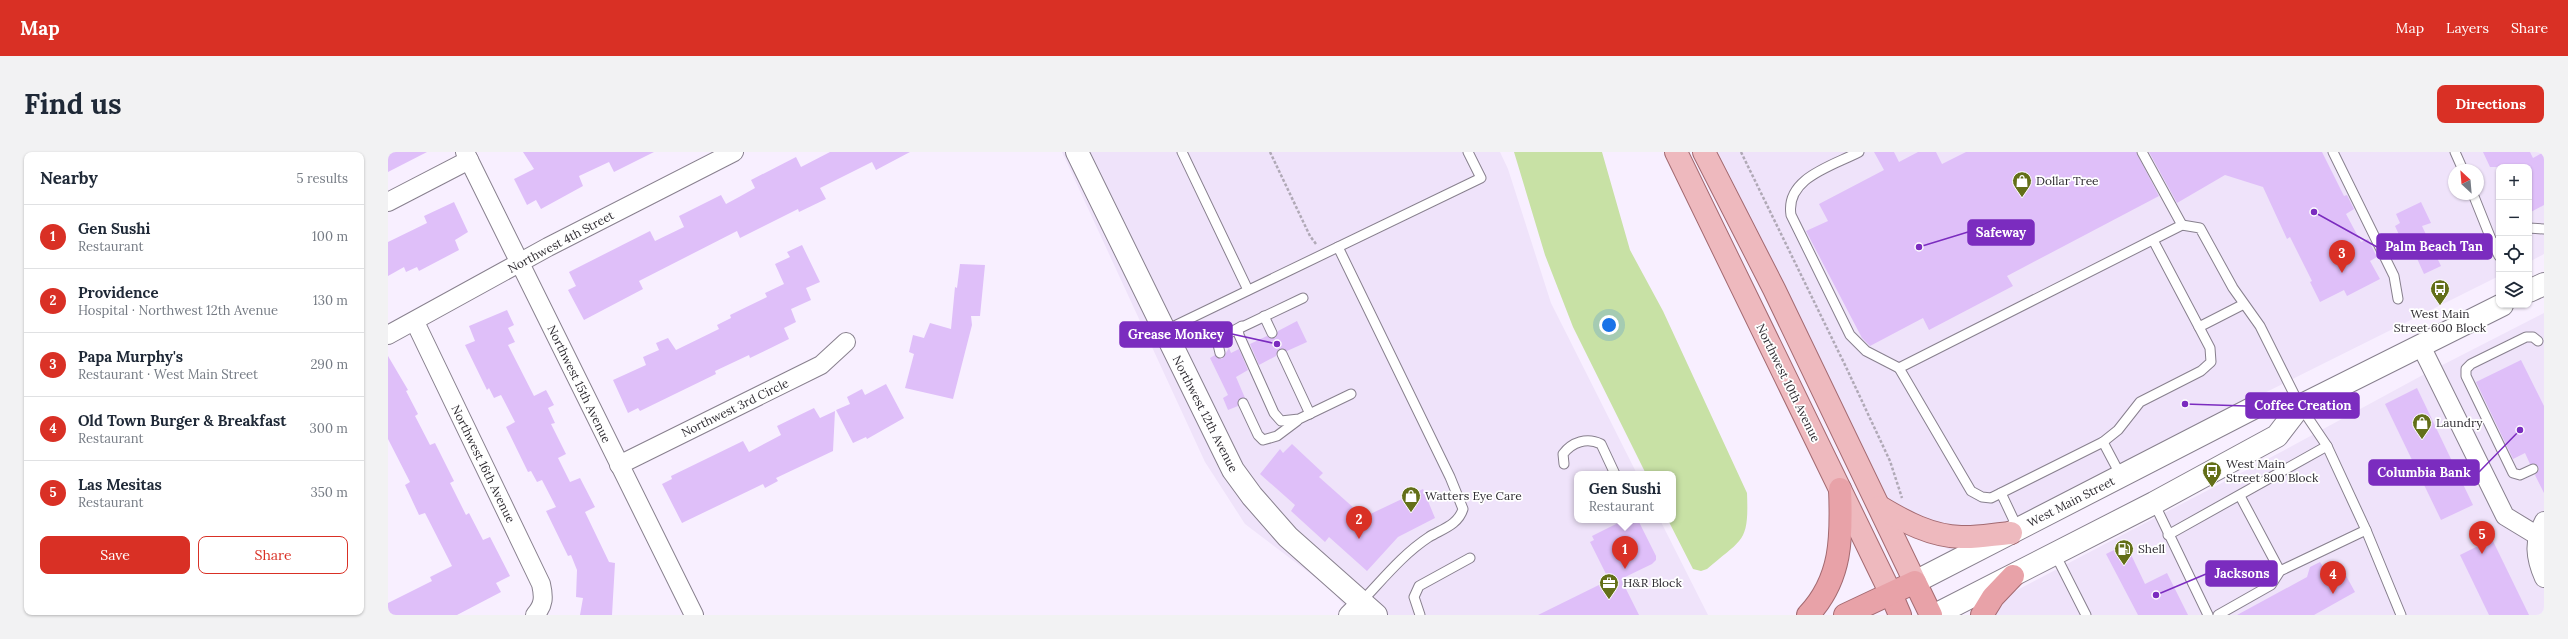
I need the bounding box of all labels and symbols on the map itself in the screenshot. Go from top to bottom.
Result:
north arrow [2448,164,2484,200]
shop icon: Dollar Tree [2011,170,2033,198]
place label: Dollar Tree [2036,173,2099,188]
street label: Northwest 4th Street [505,207,617,276]
callout: Safeway [1968,220,2034,245]
text: Safeway [1976,224,2027,241]
callout: Palm Beach Tan [2377,234,2492,259]
text: Palm Beach Tan [2385,238,2484,255]
pin: 3 [2329,240,2355,273]
bus stop icon: West Main Street 600 Block [2429,278,2451,306]
place label: West Main Street 600 Block [2394,306,2487,335]
your location [1599,315,1619,335]
street label: Northwest 10th Avenue [1753,321,1824,445]
street label: Northwest 15th Avenue [544,322,615,446]
callout: Grease Monkey [1120,322,1232,347]
text: Grease Monkey [1128,326,1225,343]
street label: Northwest 12th Avenue [1169,353,1242,475]
street label: Northwest 3rd Circle [679,375,791,440]
callout: Coffee Creation [2246,393,2359,418]
text: Coffee Creation [2254,397,2352,414]
street label: Northwest 16th Avenue [448,402,519,526]
shop icon: Laundry [2411,412,2433,440]
place label: Laundry [2436,415,2483,430]
place label: West Main Street 800 Block [2226,456,2319,485]
bus stop icon: West Main Street 800 Block [2201,460,2223,488]
callout: Columbia Bank [2369,460,2479,485]
text: Columbia Bank [2377,464,2471,481]
street label: West Main Street [2024,473,2117,530]
shop icon: Watters Eye Care [1400,485,1422,513]
place label: Watters Eye Care [1425,488,1522,503]
pin: 2 [1346,506,1372,539]
pin: 5 [2469,521,2495,554]
pin: 1 [1612,536,1638,569]
fuel station icon: Shell [2113,538,2135,566]
place label: Shell [2138,541,2165,556]
callout: Jacksons [2206,561,2277,586]
pin: 4 [2320,561,2346,594]
text: Jacksons [2214,565,2270,582]
office icon: H&R Block [1598,572,1620,600]
place label: H&R Block [1623,575,1682,590]

